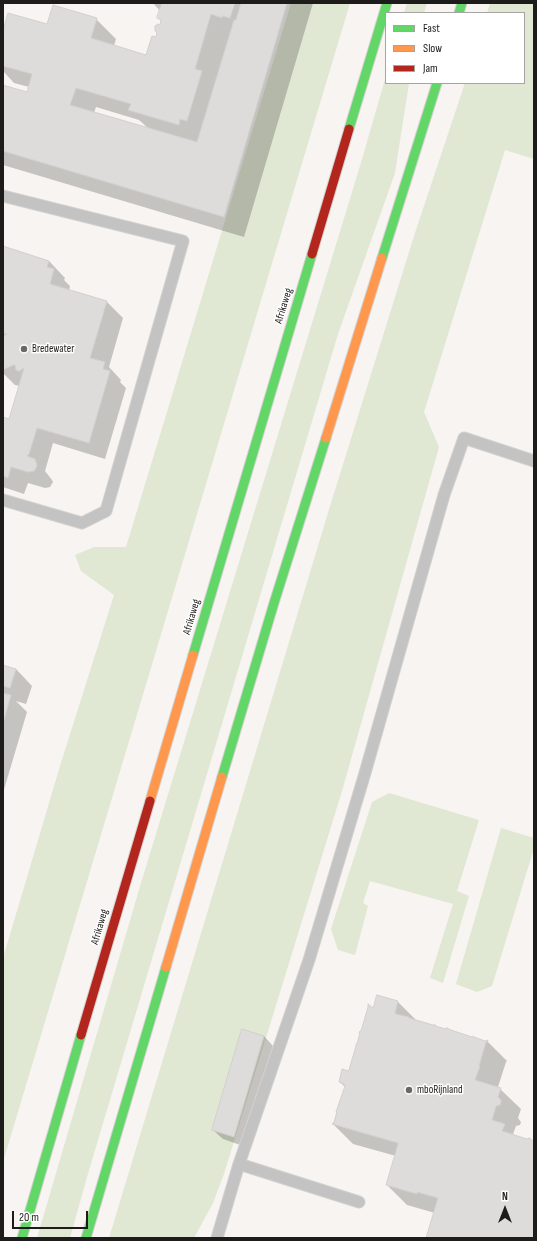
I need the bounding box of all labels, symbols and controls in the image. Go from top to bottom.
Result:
legend [385,12,525,84]
text: Fast [423,21,440,36]
text: Slow [423,41,442,56]
text: Jam [423,61,438,76]
street label: Afrikaweg [272,287,296,325]
place label: Bredewater [32,342,74,356]
marker: Bredewater [19,344,29,354]
street label: Afrikaweg [181,598,203,636]
street label: Afrikaweg [89,908,111,946]
place label: mboRijnland [417,1083,463,1097]
marker: mboRijnland [404,1085,414,1095]
north arrow [485,1189,525,1229]
text: N [502,1190,508,1203]
scale bar [14,1203,90,1229]
text: 20 m [19,1210,39,1225]

